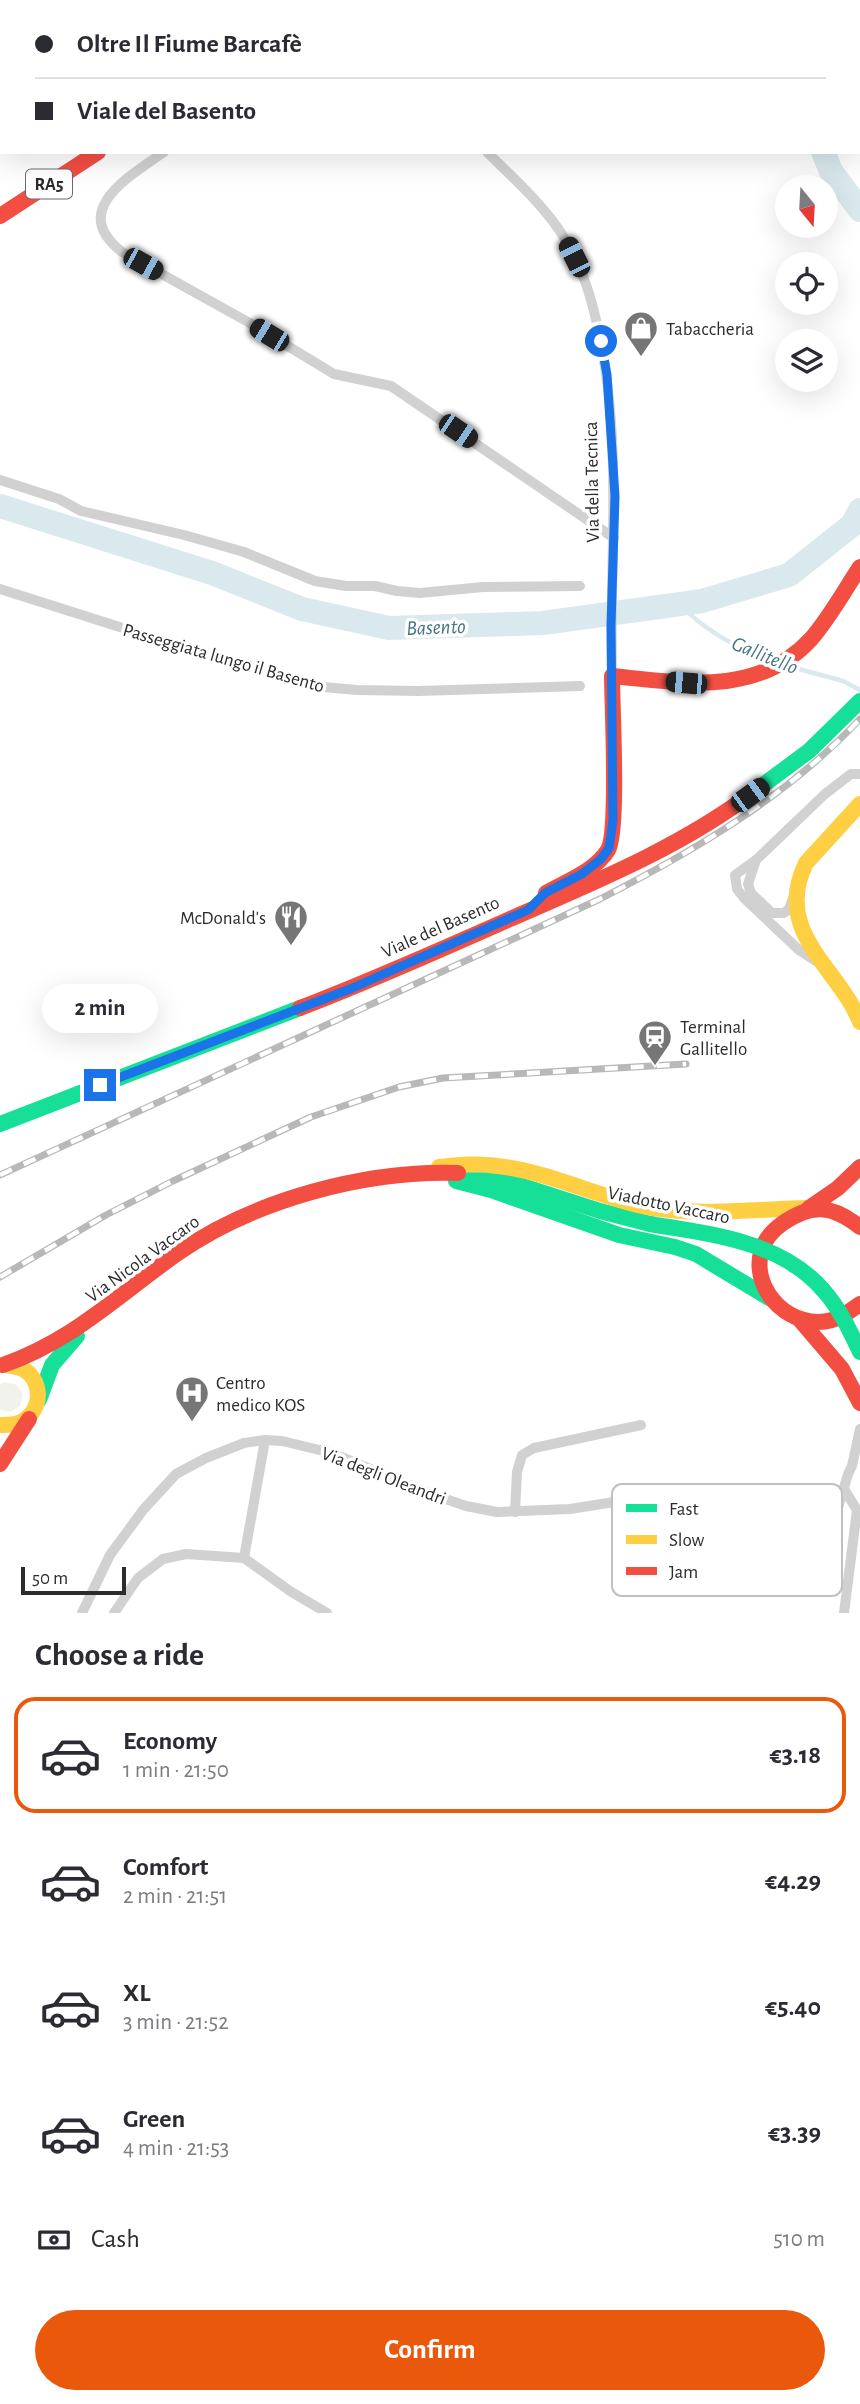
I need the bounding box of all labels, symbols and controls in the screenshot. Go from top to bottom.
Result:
text: Oltre Il Fiume Barcafè [77,31,302,57]
text: Viale del Basento [77,98,256,124]
road number: RA5 [26,169,72,198]
north arrow [775,175,838,238]
map controls [775,175,838,392]
car [556,234,593,280]
car [120,245,167,283]
button: locate [775,252,838,315]
shop icon: Tabaccheria [622,309,660,358]
car [246,315,293,355]
place label: Tabaccheria [666,320,754,339]
route start [585,325,617,357]
button: layers [775,329,838,392]
car [435,411,482,451]
street label: Via della Tecnica [582,421,603,543]
water label: Basento [406,616,466,639]
street label: Passeggiata lungo il Basento [121,621,326,696]
water label: Gallitello [729,633,801,678]
car [665,671,708,695]
car [727,774,774,816]
street label: Viale del Basento [379,893,502,962]
restaurant icon: McDonald's [272,898,310,947]
place label: McDonald's [180,909,266,928]
callout: 2 min [42,984,158,1032]
text: 2 min [74,997,126,1020]
station icon: Terminal Gallitello [636,1018,674,1067]
place label: Terminal Gallitello [680,1018,747,1059]
route end [84,1069,116,1101]
street label: Viadotto Vaccaro [606,1183,732,1228]
street label: Via Nicola Vaccaro [83,1212,203,1307]
hospital icon: Centro medico KOS [173,1374,211,1423]
place label: Centro medico KOS [216,1374,305,1415]
street label: Via degli Oleandri [319,1444,448,1509]
legend [612,1484,842,1596]
text: Fast [669,1500,699,1519]
text: Slow [669,1531,705,1550]
text: Jam [669,1563,698,1582]
scale bar [21,1564,126,1596]
text: 50 m [32,1569,68,1588]
text: Choose a ride [35,1639,204,1671]
icon: car [39,1724,102,1787]
text: Economy [123,1728,217,1754]
text: €3.18 [770,1742,821,1768]
text: 1 min · 21:50 [123,1759,229,1782]
icon: car [39,1850,102,1913]
text: Comfort [123,1854,208,1880]
text: €4.29 [765,1868,821,1894]
text: 2 min · 21:51 [123,1885,227,1908]
icon: car [39,1976,102,2039]
text: XL [123,1980,150,2006]
text: €5.40 [765,1994,821,2020]
text: 3 min · 21:52 [123,2011,229,2034]
icon: car [39,2102,102,2165]
text: Green [123,2106,185,2132]
text: €3.39 [768,2120,821,2146]
text: 4 min · 21:53 [123,2137,229,2160]
icon: cash [35,2221,73,2259]
text: Cash [91,2226,140,2252]
text: 510 m [773,2228,825,2251]
button: Confirm [35,2310,825,2390]

